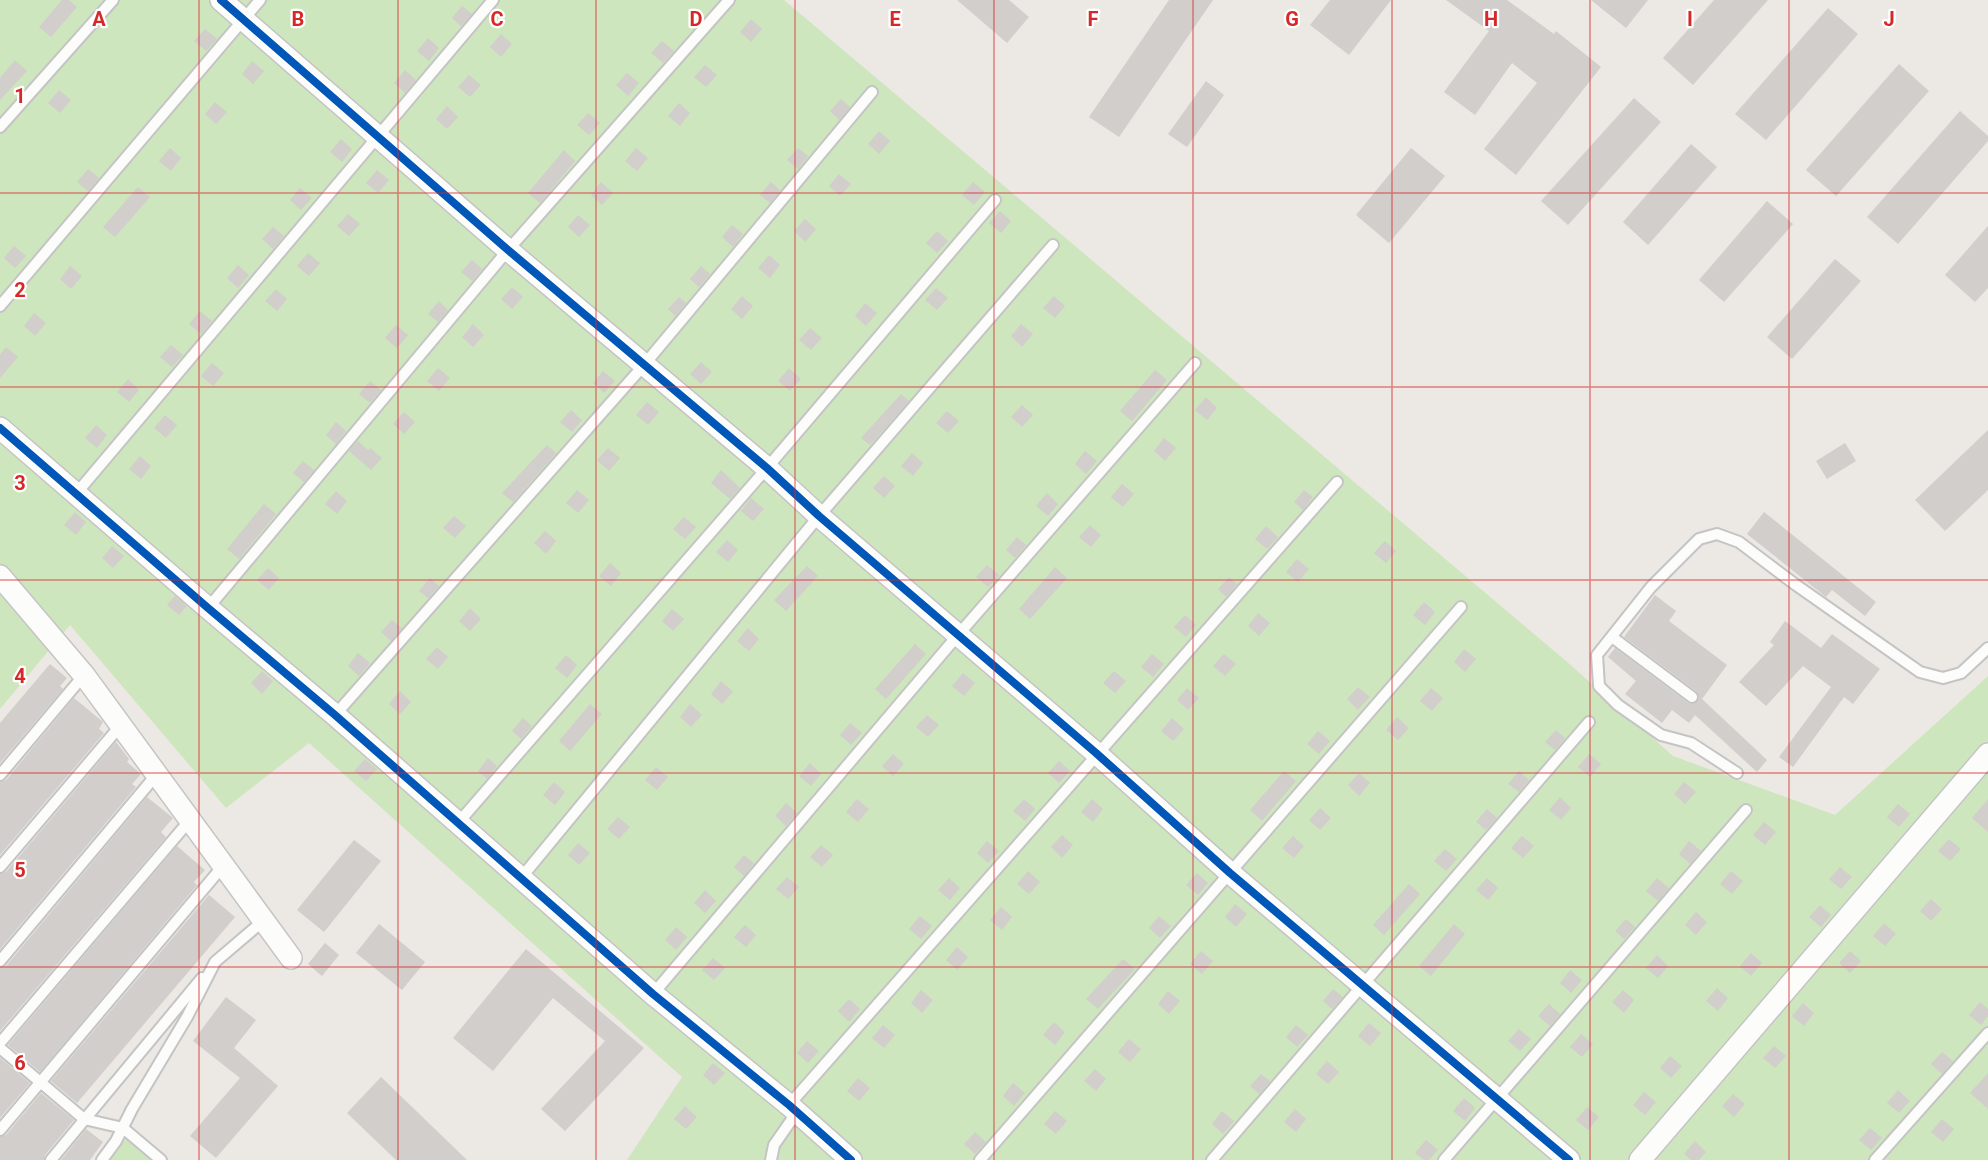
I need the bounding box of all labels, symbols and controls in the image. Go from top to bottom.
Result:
text: A [92,7,106,31]
text: B [292,7,304,31]
text: C [490,7,504,31]
text: D [690,7,703,31]
text: E [889,7,901,31]
text: F [1088,7,1099,31]
text: G [1285,7,1299,31]
text: H [1484,7,1498,31]
text: I [1687,7,1693,31]
text: J [1883,7,1895,31]
text: 1 [14,84,26,108]
text: 2 [14,278,26,302]
text: 3 [14,471,26,495]
text: 4 [14,664,26,688]
text: 5 [14,858,26,882]
text: 6 [14,1051,26,1075]

